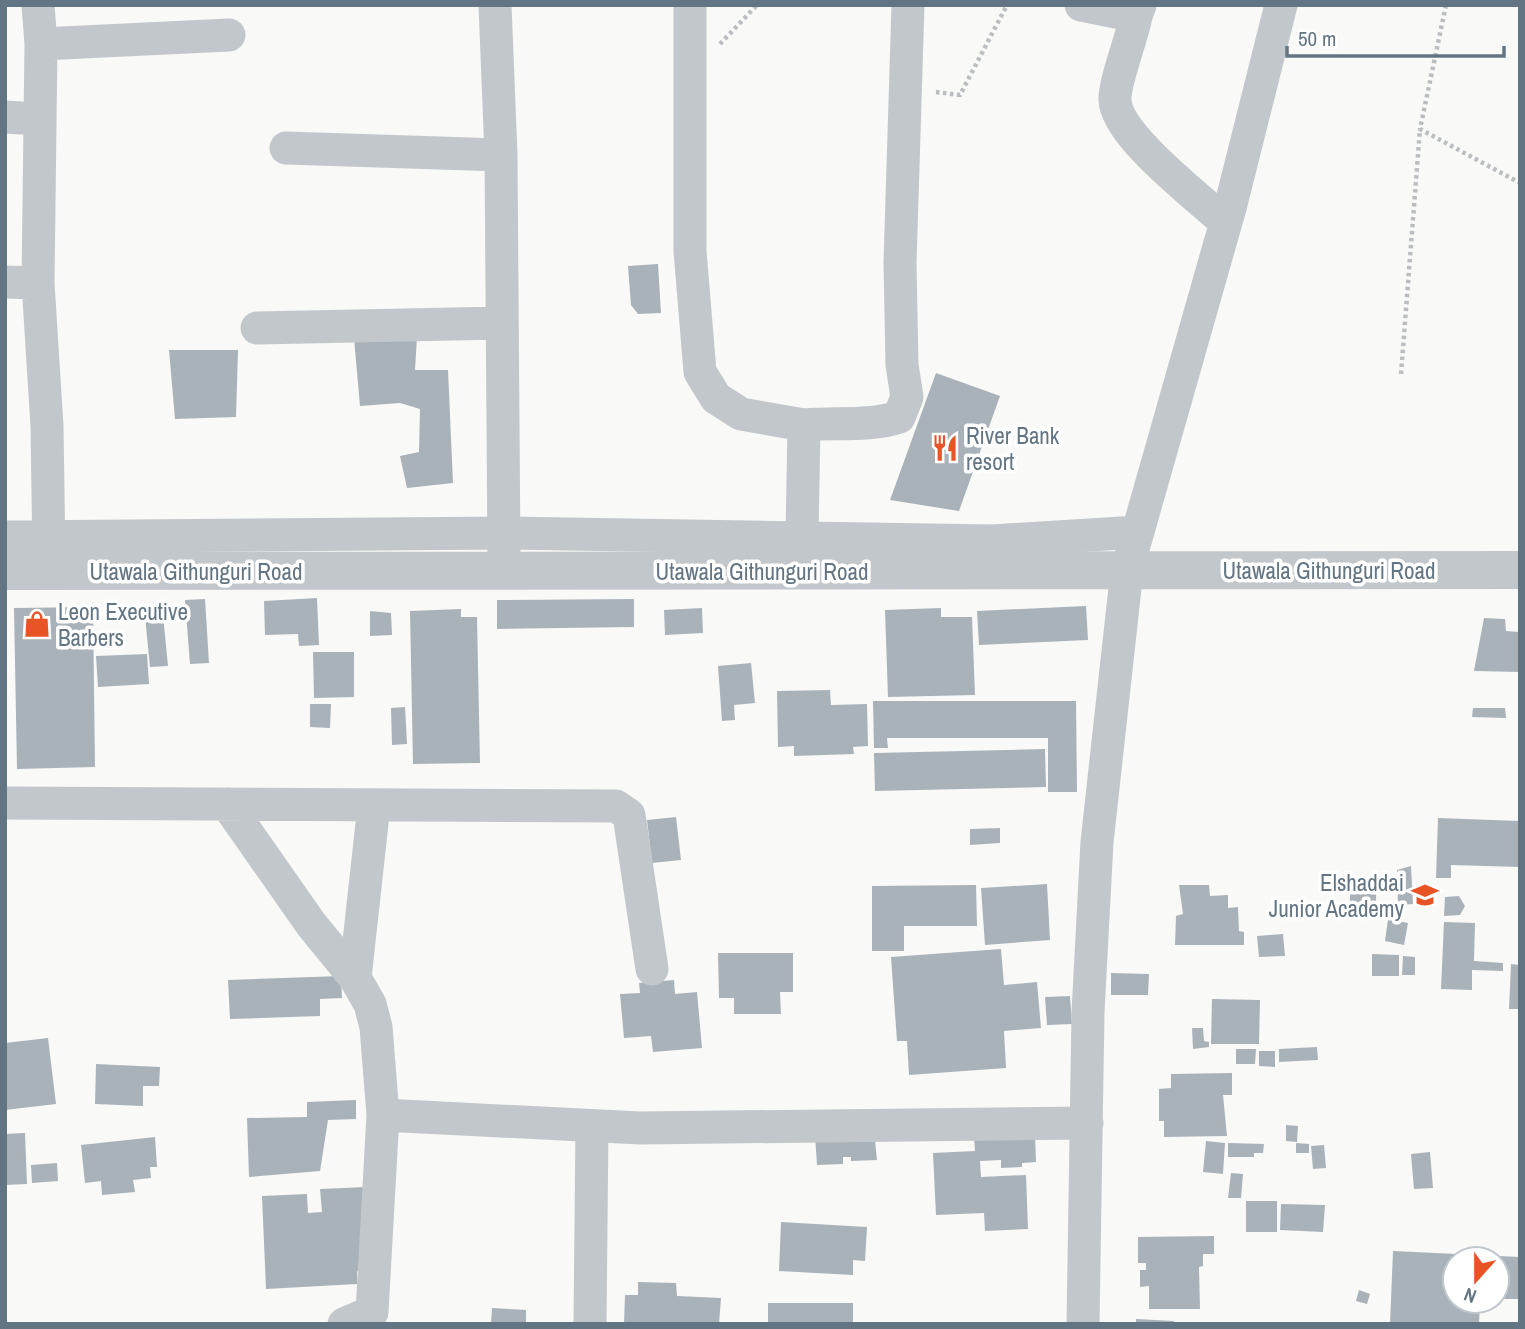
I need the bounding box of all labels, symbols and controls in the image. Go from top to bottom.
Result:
scale bar [1287,14,1504,58]
text: 50 m [1298,24,1336,53]
place label: River Bank resort [966,420,1060,477]
restaurant icon: River Bank resort [930,433,960,463]
street label: Utawala Githunguri Road [1223,555,1435,586]
street label: Utawala Githunguri Road [90,556,302,587]
street label: Utawala Githunguri Road [656,556,868,587]
place label: Leon Executive Barbers [58,596,188,653]
shop icon: Leon Executive Barbers [22,609,52,639]
place label: Elshaddai Junior Academy [1269,867,1405,924]
school or university icon: Elshaddai Junior Academy [1410,880,1440,910]
north arrow [1441,1245,1511,1315]
text: N [1460,1282,1480,1310]

